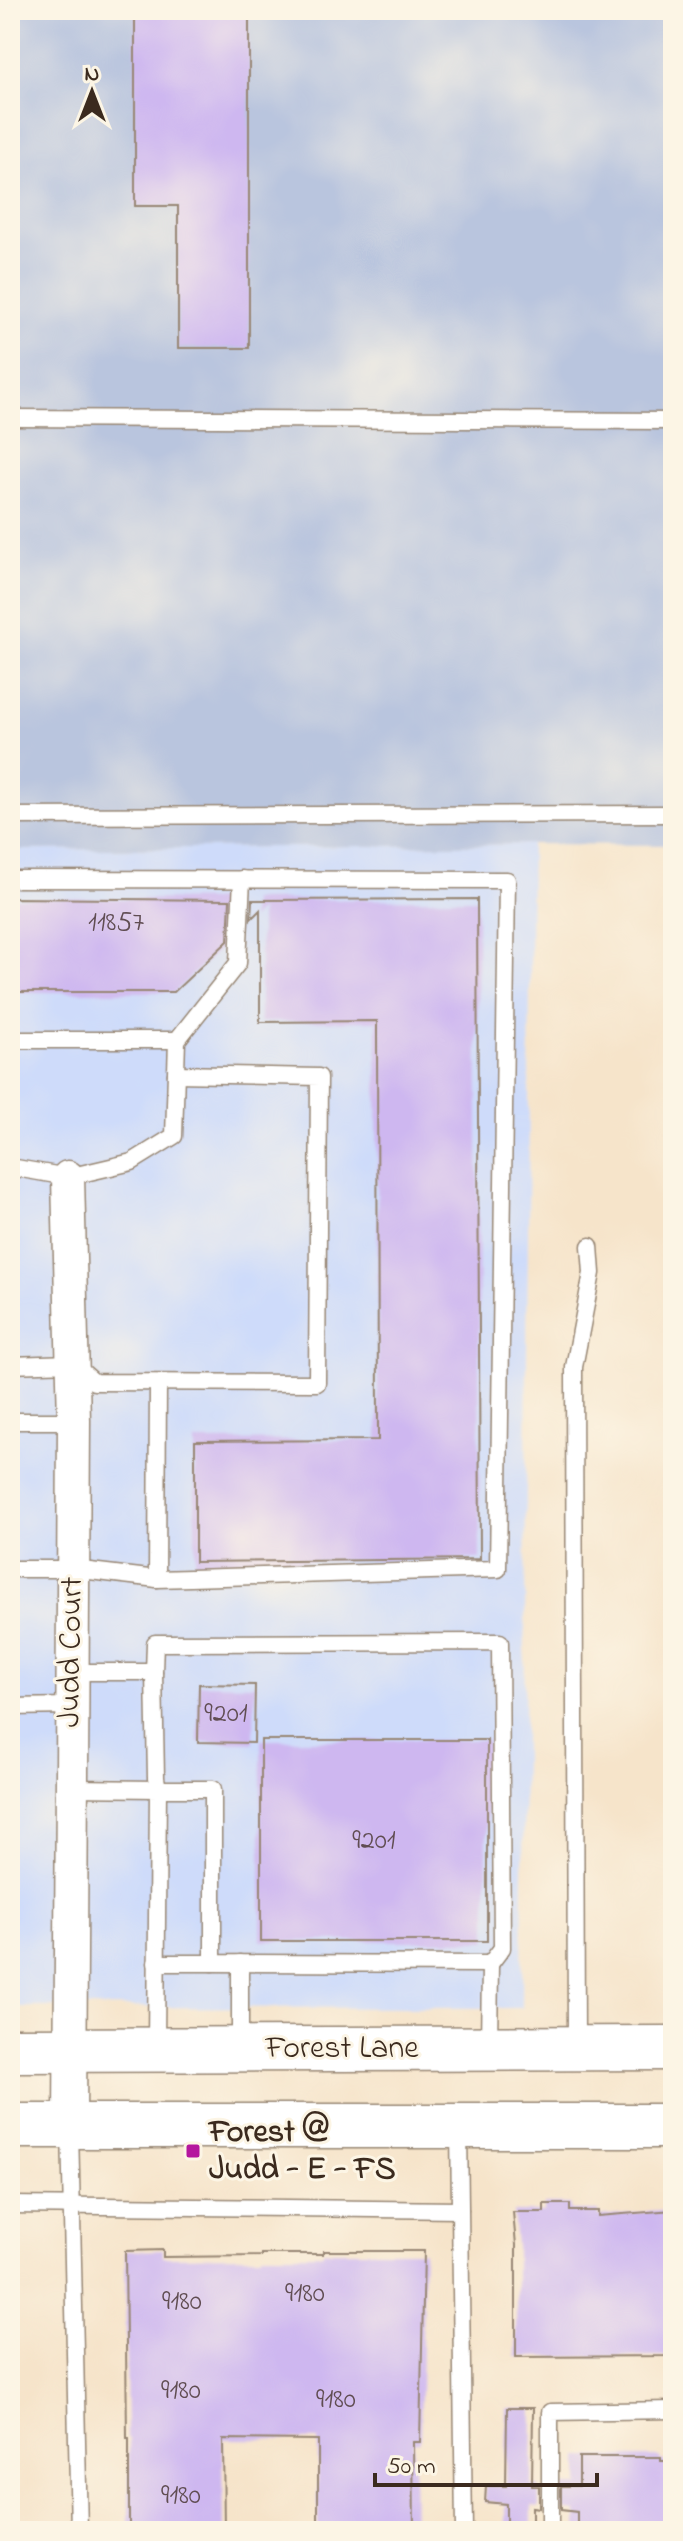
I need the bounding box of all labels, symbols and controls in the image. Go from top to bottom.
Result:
north arrow [52,52,132,132]
text: N [85,59,99,91]
house number: 11857 [88,903,144,944]
street label: Judd Court [47,1576,97,1728]
house number: 9201 [204,1694,248,1735]
house number: 9201 [352,1821,396,1862]
street label: Forest Lane [264,2026,419,2073]
place label: Forest @ Judd - E - FS [207,2110,395,2194]
marker: Forest @ Judd - E - FS [184,2142,202,2160]
house number: 9180 [285,2274,325,2315]
house number: 9180 [162,2282,202,2323]
house number: 9180 [161,2371,201,2412]
house number: 9180 [316,2380,356,2421]
scale bar [375,2437,597,2487]
text: 50 m [387,2450,436,2485]
house number: 9180 [161,2476,201,2517]

